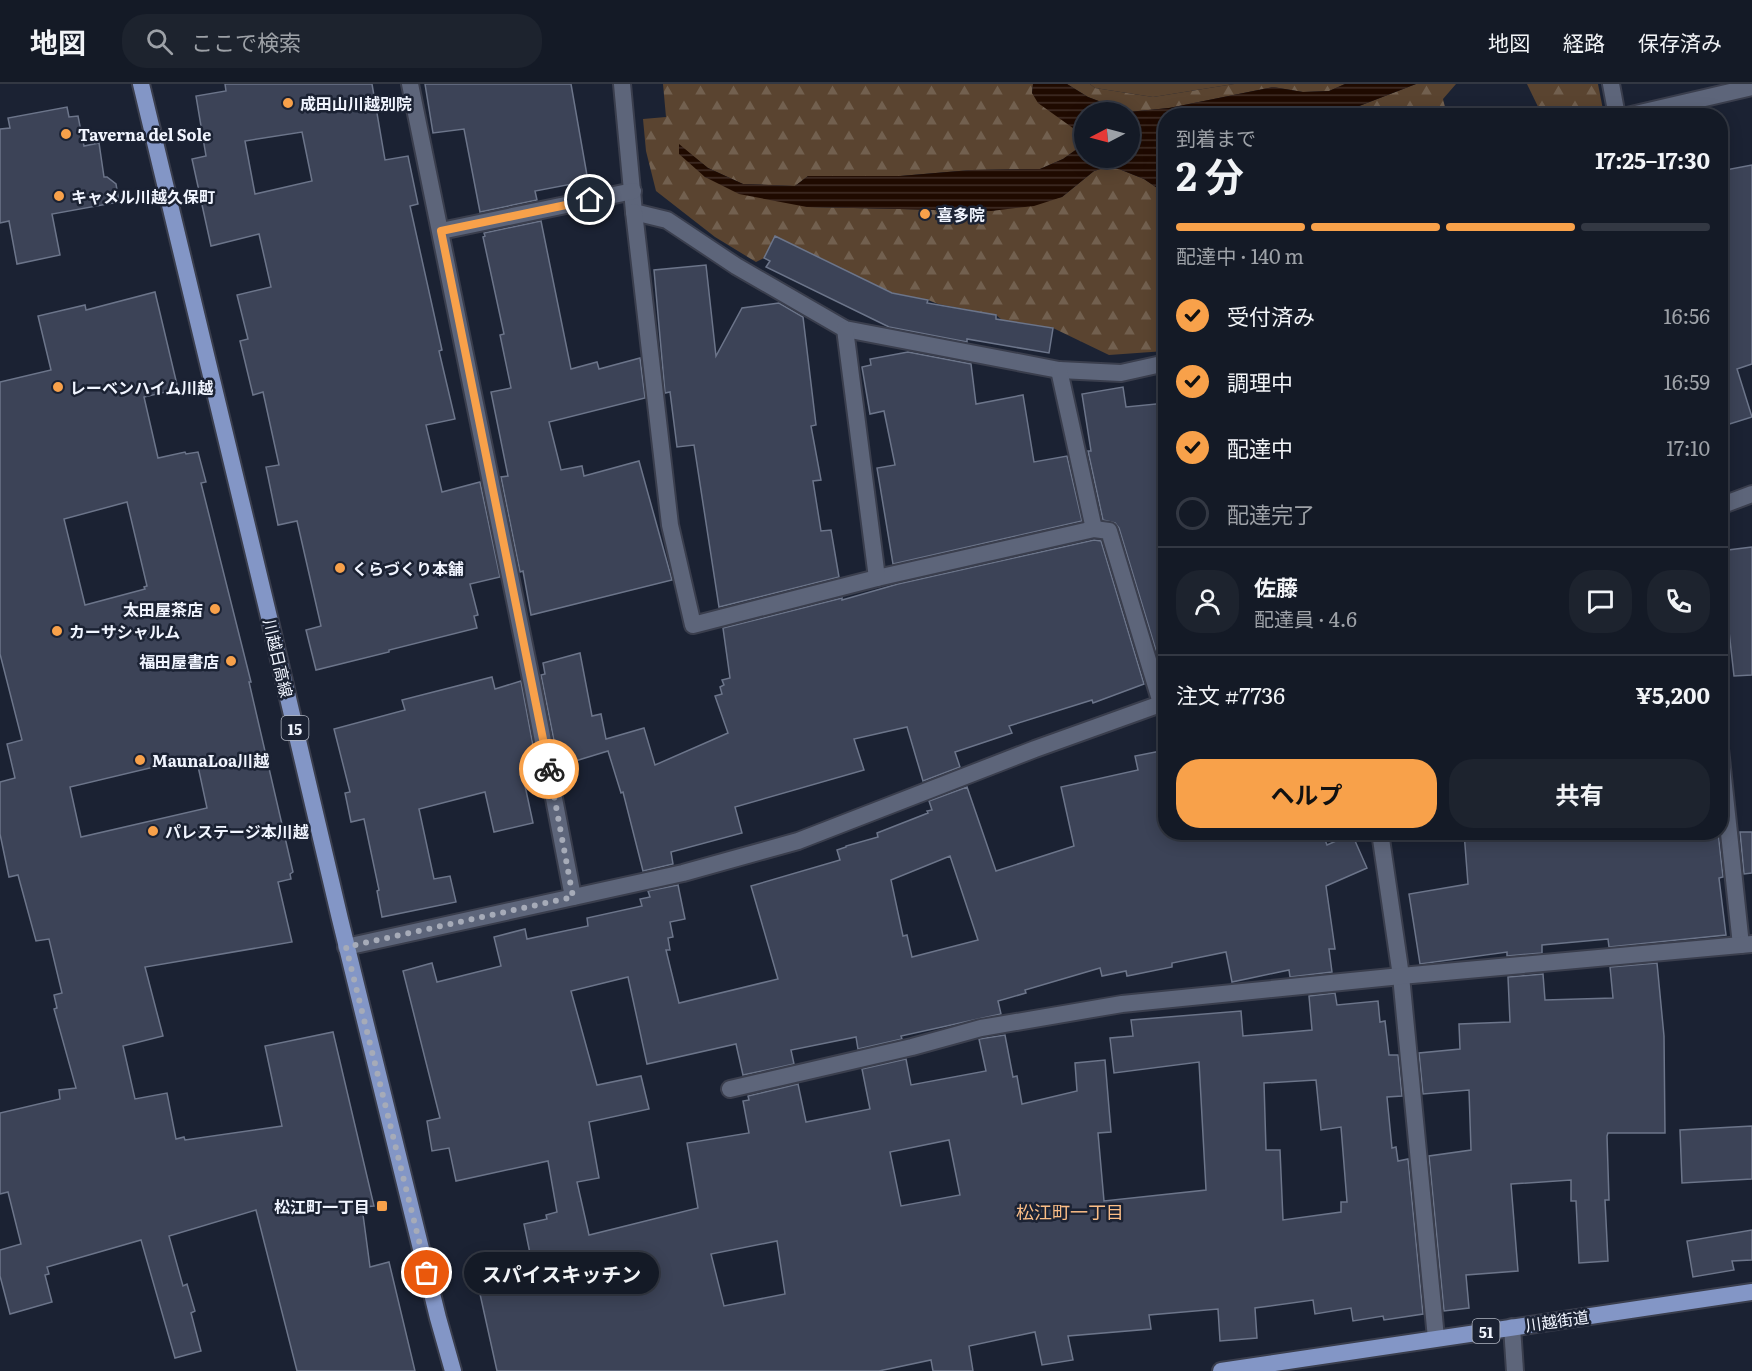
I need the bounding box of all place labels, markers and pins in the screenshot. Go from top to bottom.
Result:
place label: 成田山川越別院 [300,91,412,115]
marker: 成田山川越別院 [281,96,295,110]
place label: Taverna del Sole [78,122,211,146]
marker: Taverna del Sole [59,127,73,141]
pin [564,174,615,225]
place label: キャメル川越久保町 [71,184,215,208]
marker: キャメル川越久保町 [52,189,66,203]
place label: 喜多院 [937,202,985,226]
marker: 喜多院 [918,207,932,221]
place label: レーベンハイム川越 [70,375,213,399]
marker: レーベンハイム川越 [51,380,65,394]
place label: くらづくり本舗 [352,556,464,580]
marker: くらづくり本舗 [333,561,347,575]
place label: 太田屋茶店 [123,597,203,621]
marker: 太田屋茶店 [208,602,222,616]
place label: カーサシャルム [69,619,180,643]
marker: カーサシャルム [50,624,64,638]
place label: 福田屋書店 [139,649,219,673]
marker: 福田屋書店 [224,654,238,668]
place label: MaunaLoa川越 [152,748,269,772]
marker: MaunaLoa川越 [133,753,147,767]
place label: パレステージ本川越 [165,819,309,843]
marker: パレステージ本川越 [146,824,160,838]
place label: 松江町一丁目 [274,1194,370,1218]
marker: 松江町一丁目 [375,1199,389,1213]
pin [401,1247,452,1298]
callout: スパイスキッチン [463,1252,658,1294]

